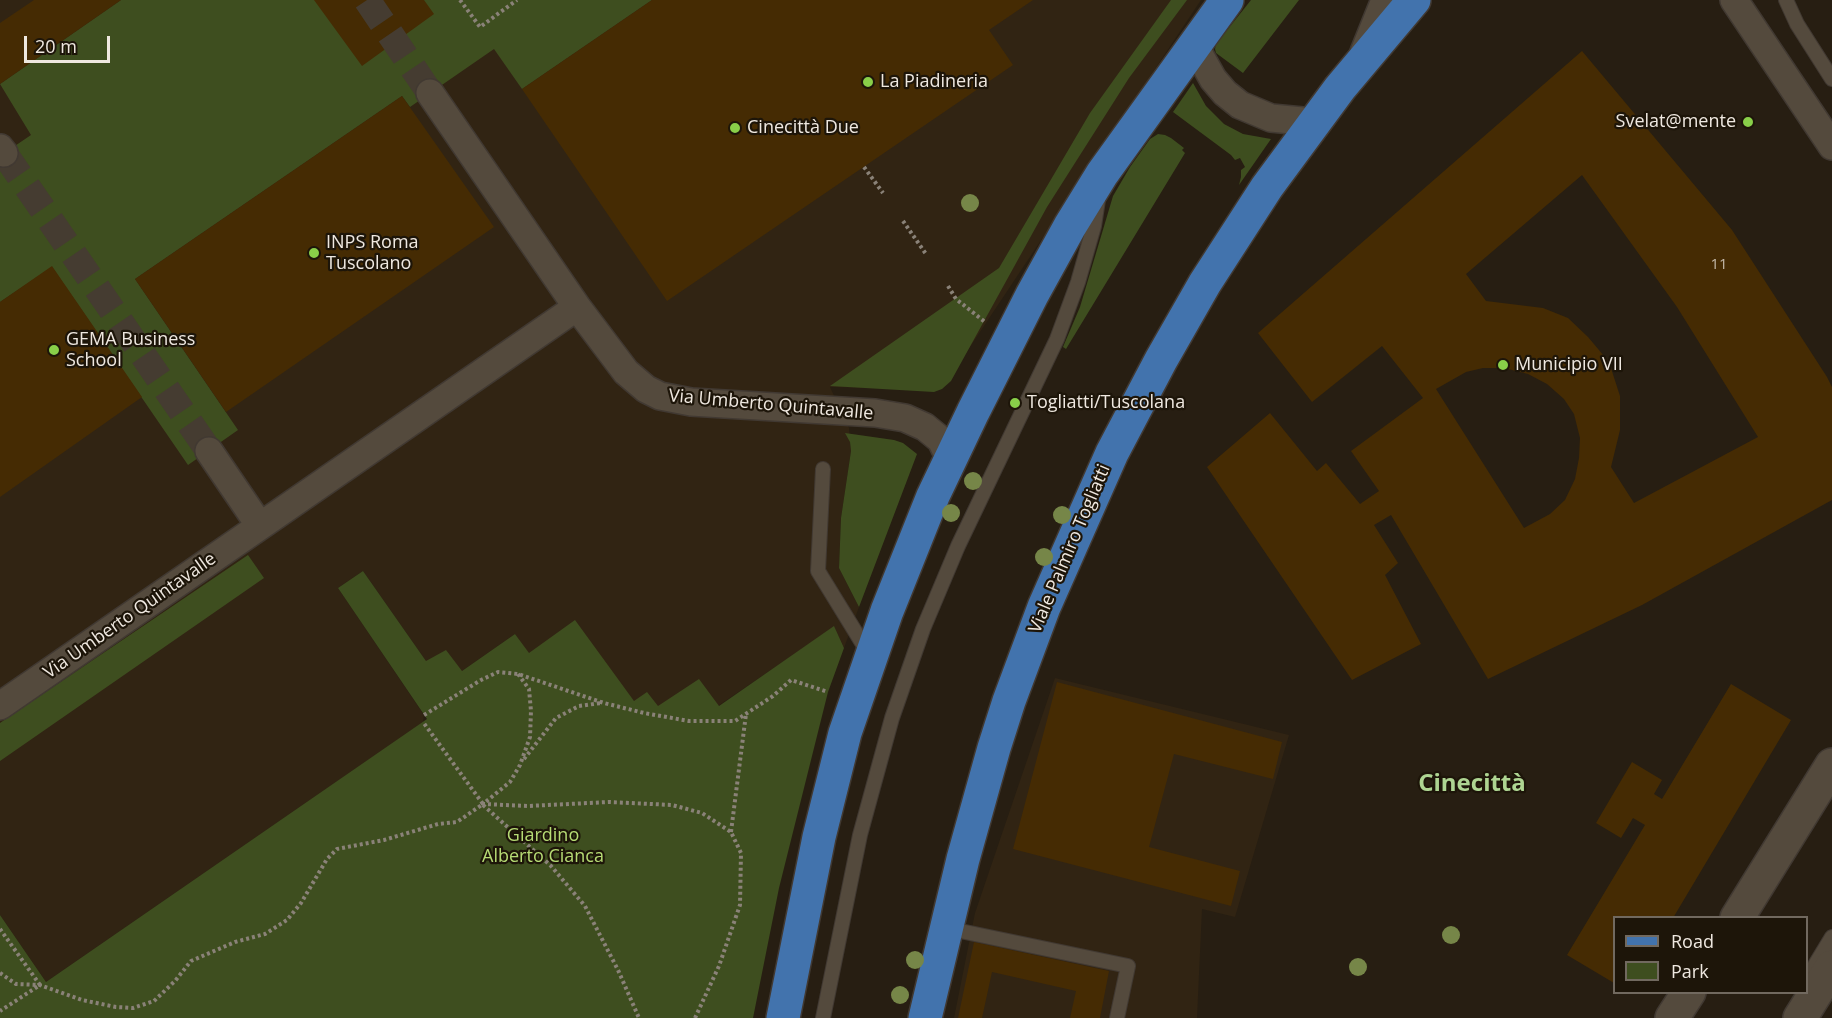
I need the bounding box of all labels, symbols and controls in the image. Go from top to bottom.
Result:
scale bar [27,24,112,62]
text: 20 m [35,34,77,58]
place label: La Piadineria [880,71,988,93]
marker: La Piadineria [861,75,875,89]
place label: Svelat@mente [1616,111,1736,133]
marker: Svelat@mente [1741,115,1755,129]
place label: Cinecittà Due [747,117,859,139]
marker: Cinecittà Due [728,121,742,135]
place label: INPS Roma Tuscolano [326,232,419,274]
marker: INPS Roma Tuscolano [307,246,321,260]
house number: 11 [1710,256,1728,274]
place label: GEMA Business School [66,329,195,372]
marker: GEMA Business School [47,343,61,357]
place label: Municipio VII [1515,354,1623,376]
marker: Municipio VII [1496,358,1510,372]
street label: Via Umberto Quintavalle [668,385,874,425]
place label: Togliatti/Tuscolana [1027,392,1185,414]
marker: Togliatti/Tuscolana [1008,396,1022,410]
street label: Viale Palmiro Togliatti [1025,461,1115,637]
street label: Via Umberto Quintavalle [40,548,220,684]
district label: Cinecittà [1418,770,1526,798]
park label: Giardino Alberto Cianca [482,825,604,868]
legend [1613,916,1808,994]
text: Road [1671,929,1714,953]
text: Park [1671,959,1709,983]

